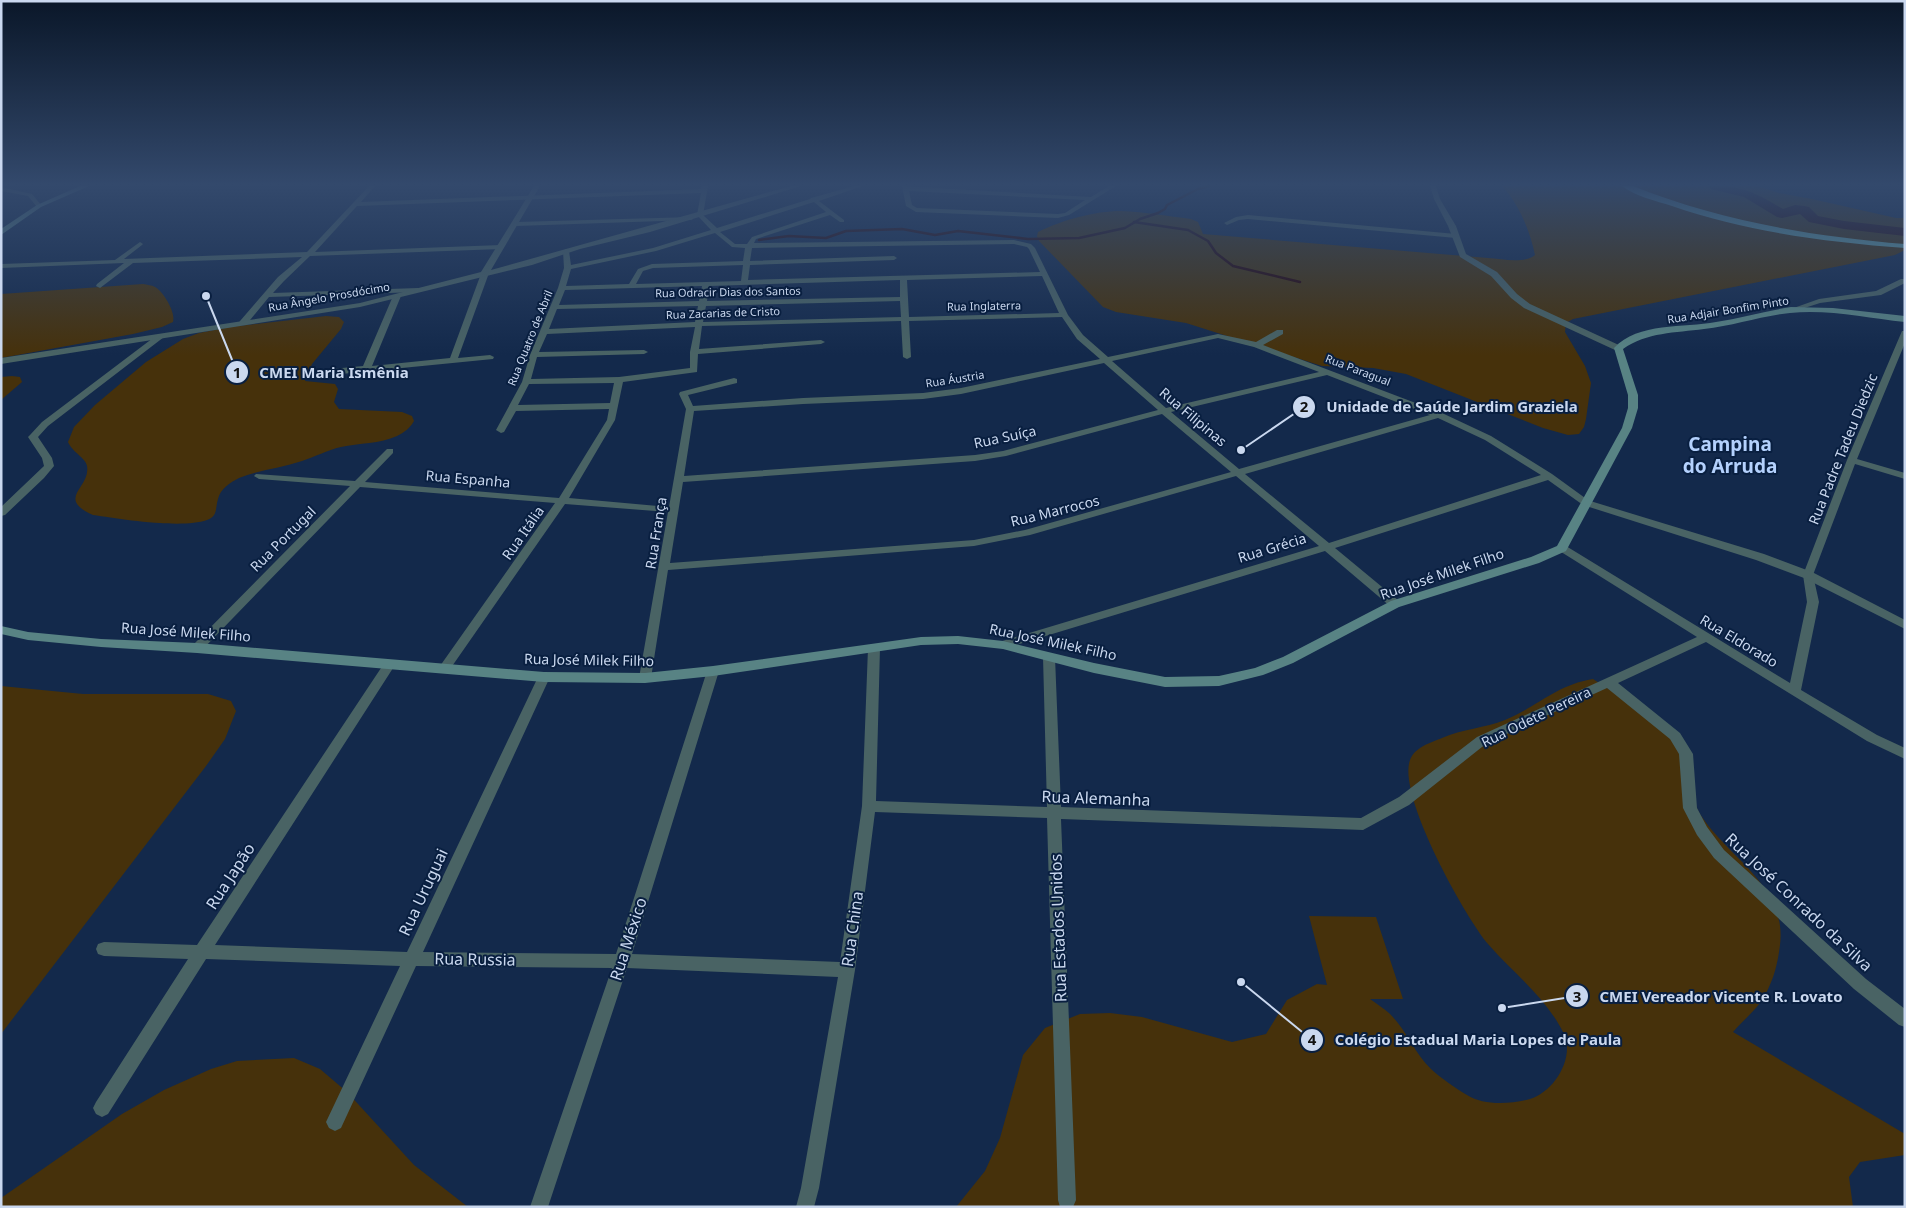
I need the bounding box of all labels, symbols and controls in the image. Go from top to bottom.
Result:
street label: Rua Ângelo Prosdócimo [267,278,391,315]
street label: Rua Odracir Dias dos Santos [655,283,801,300]
street label: Rua Quatro de Abril [503,288,556,388]
street label: Rua Adjair Bonfim Pinto [1666,292,1790,327]
street label: Rua Inglaterra [947,297,1021,314]
street label: Rua Zacarias de Cristo [666,303,781,322]
street label: Rua Paragual [1323,350,1393,389]
callout: CMEI Maria Ismênia [224,357,419,387]
text: 1 [233,362,241,382]
text: CMEI Maria Ismênia [259,362,409,382]
street label: Rua Áustria [924,366,985,391]
street label: Rua Padre Tadeu Diedzic [1803,370,1882,527]
street label: Rua Filipinas [1156,383,1231,451]
callout: Unidade de Saúde Jardim Graziela [1291,392,1587,422]
text: 2 [1300,396,1309,416]
text: Unidade de Saúde Jardim Graziela [1326,396,1578,416]
street label: Rua Suíça [972,421,1038,452]
district label: Campina do Arruda [1683,431,1777,479]
street label: Rua Espanha [425,465,511,492]
street label: Rua Marrocos [1008,490,1102,531]
street label: Rua França [640,496,671,570]
street label: Rua Portugal [246,502,320,576]
street label: Rua Itália [497,502,548,563]
street label: Rua Grécia [1235,528,1308,567]
street label: Rua José Milek Filho [1377,543,1506,604]
street label: Rua Eldorado [1697,610,1782,671]
street label: Rua José Milek Filho [121,617,252,646]
street label: Rua José Milek Filho [988,619,1119,664]
street label: Rua José Milek Filho [524,649,654,670]
street label: Rua Odete Pereira [1478,682,1594,751]
street label: Rua Alemanha [1041,785,1151,811]
street label: Rua José Conrado da Silva [1721,828,1877,976]
street label: Rua Japão [200,839,260,913]
street label: Rua Uruguai [393,845,453,939]
street label: Rua Estados Unidos [1044,853,1072,1003]
street label: Rua China [836,890,868,968]
street label: Rua México [604,895,652,983]
street label: Rua Russia [434,947,516,971]
callout: CMEI Vereador Vicente R. Lovato [1565,981,1853,1011]
text: 3 [1573,986,1581,1006]
text: CMEI Vereador Vicente R. Lovato [1599,986,1843,1006]
callout: Colégio Estadual Maria Lopes de Paula [1300,1025,1631,1055]
text: 4 [1308,1029,1317,1049]
text: Colégio Estadual Maria Lopes de Paula [1335,1029,1621,1049]

